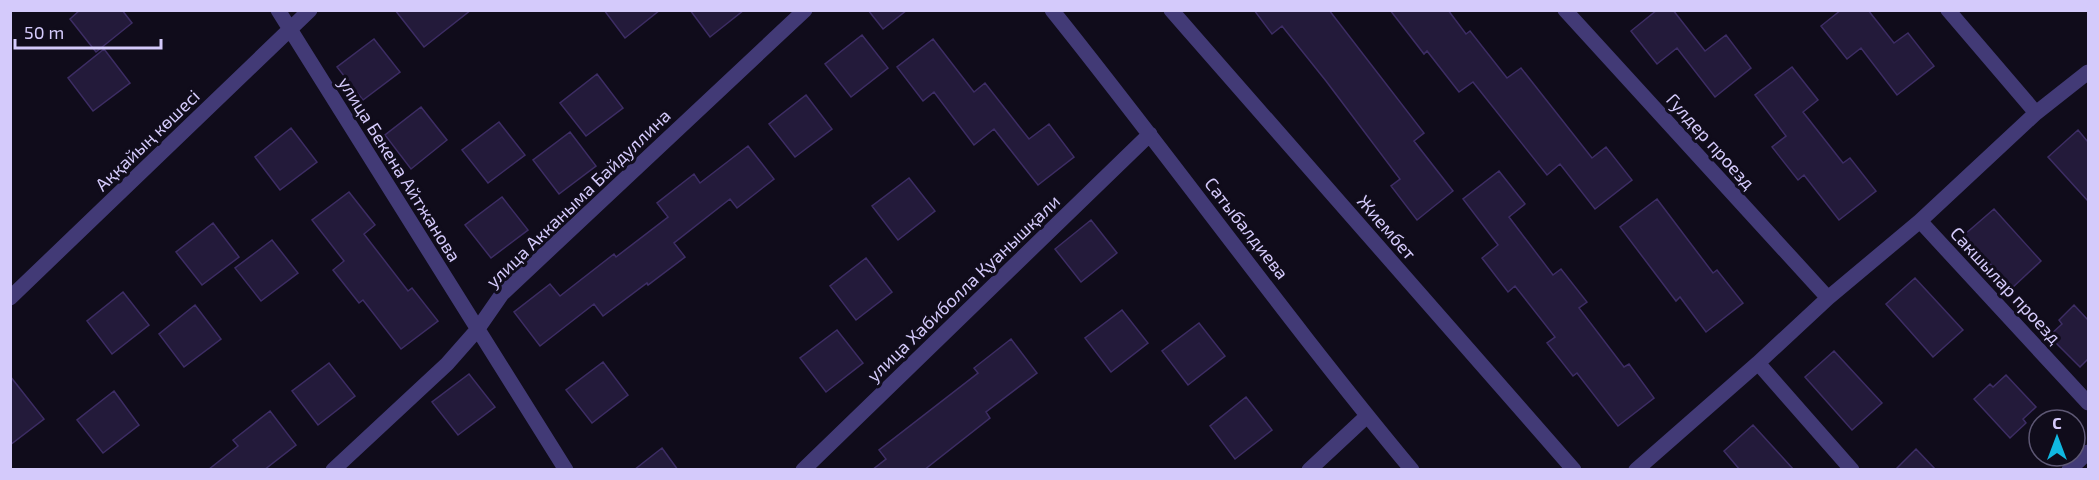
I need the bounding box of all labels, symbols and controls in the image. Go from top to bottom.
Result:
scale bar [15,12,160,50]
text: 50 m [24,21,64,43]
street label: улица Бекена Айтжанова [334,72,466,266]
street label: Аққайың көшесі [90,85,204,195]
street label: Гулдер проезд [1662,88,1760,194]
street label: улица Акканыма Байдуллина [481,104,675,292]
street label: Сатыбалдиева [1200,173,1294,283]
street label: улица Хабиболла Қуанышқали [862,190,1064,386]
street label: Жиембет [1353,190,1421,264]
street label: Сакшылар проезд [1946,222,2066,348]
north arrow [2027,408,2087,468]
text: С [2052,413,2062,432]

